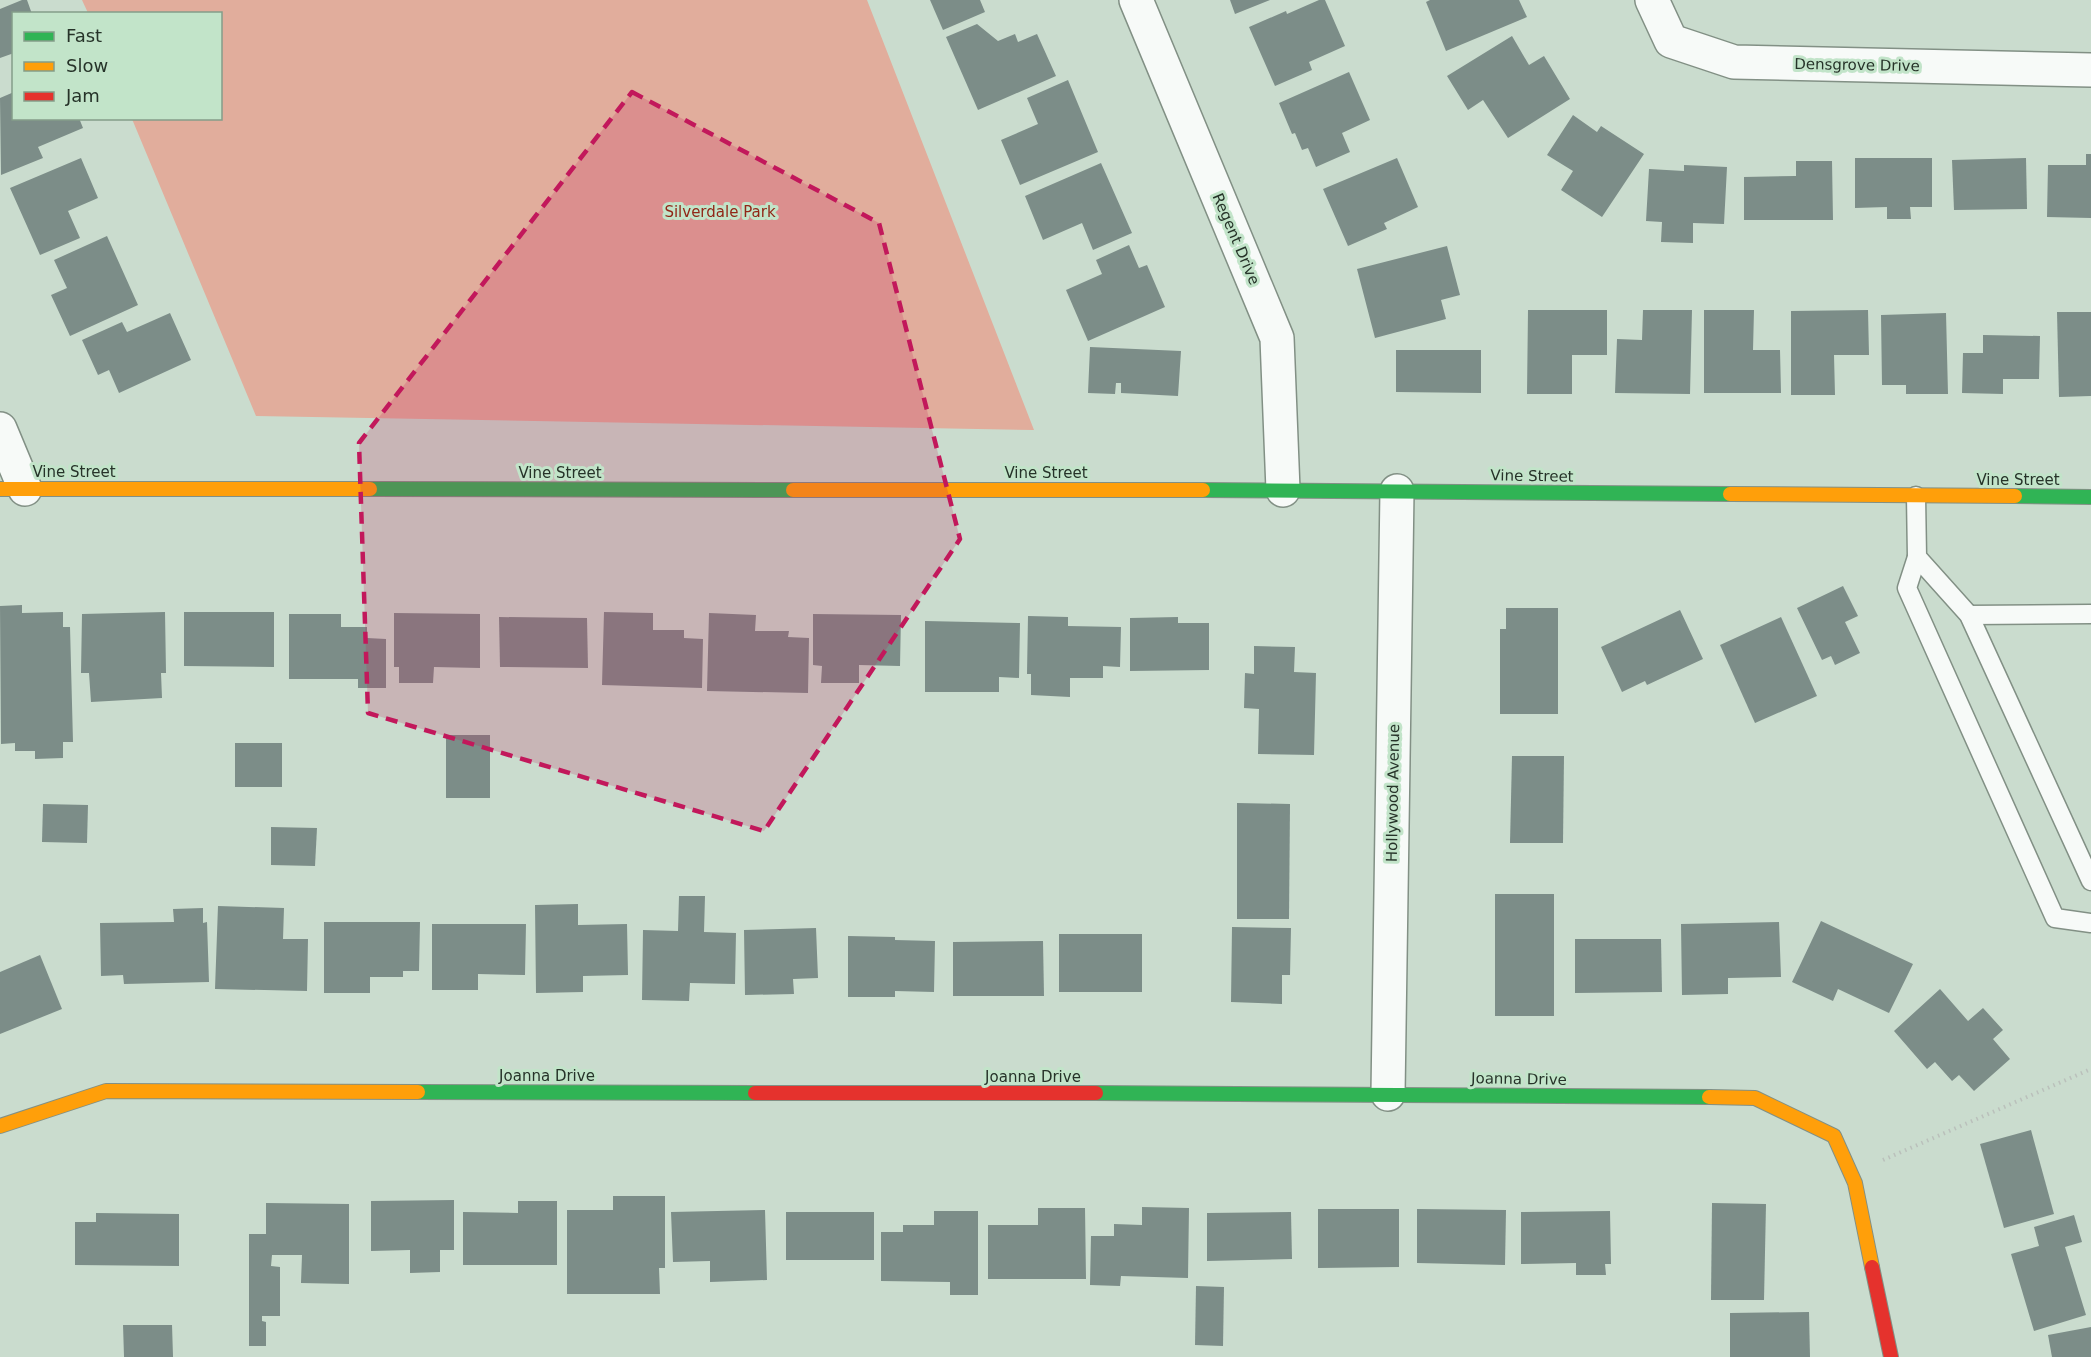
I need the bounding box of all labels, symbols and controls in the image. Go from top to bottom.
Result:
legend [12,12,222,120]
text: Fast [66,25,102,46]
text: Slow [66,55,108,76]
street label: Densgrove Drive [1794,55,1920,75]
text: Jam [65,85,100,106]
street label: Regent Drive [1209,190,1263,288]
park label: Silverdale Park [664,203,776,221]
street label: Vine Street [32,463,116,481]
street label: Vine Street [518,464,602,482]
street label: Vine Street [1004,464,1088,482]
street label: Vine Street [1490,466,1574,486]
street label: Vine Street [1976,471,2060,489]
street label: Hollywood Avenue [1383,724,1403,862]
street label: Joanna Drive [498,1067,595,1085]
street label: Joanna Drive [984,1068,1081,1086]
street label: Joanna Drive [1470,1069,1567,1089]

